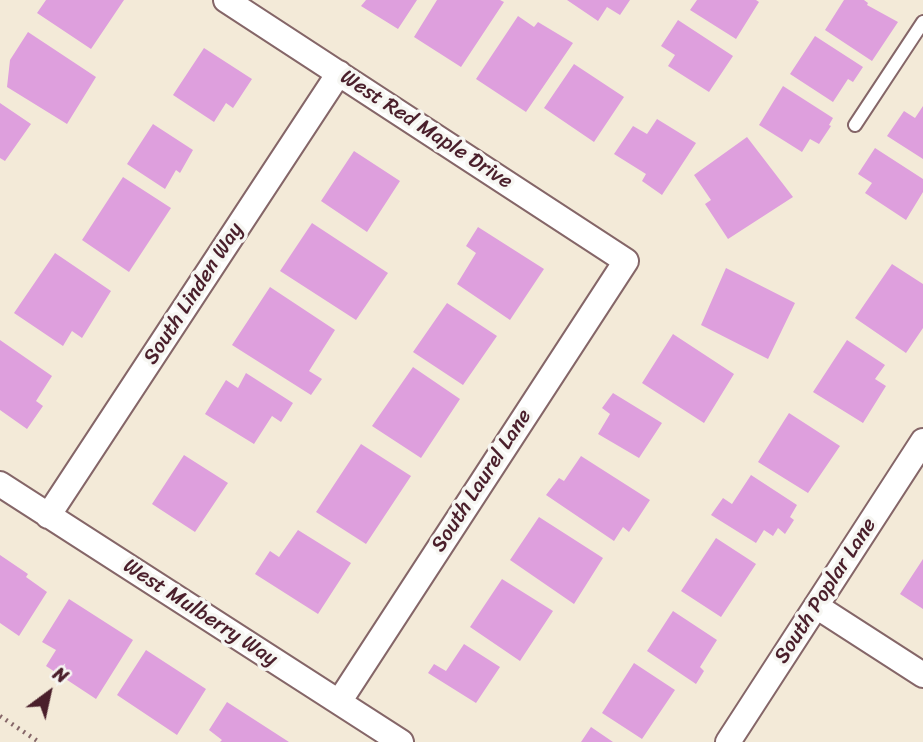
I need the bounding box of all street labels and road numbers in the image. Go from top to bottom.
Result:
street label: West Red Maple Drive [335,65,517,195]
street label: South Linden Way [139,218,249,370]
street label: South Laurel Lane [427,405,537,557]
street label: South Poplar Lane [770,514,882,668]
street label: West Mulberry Way [118,554,282,672]

